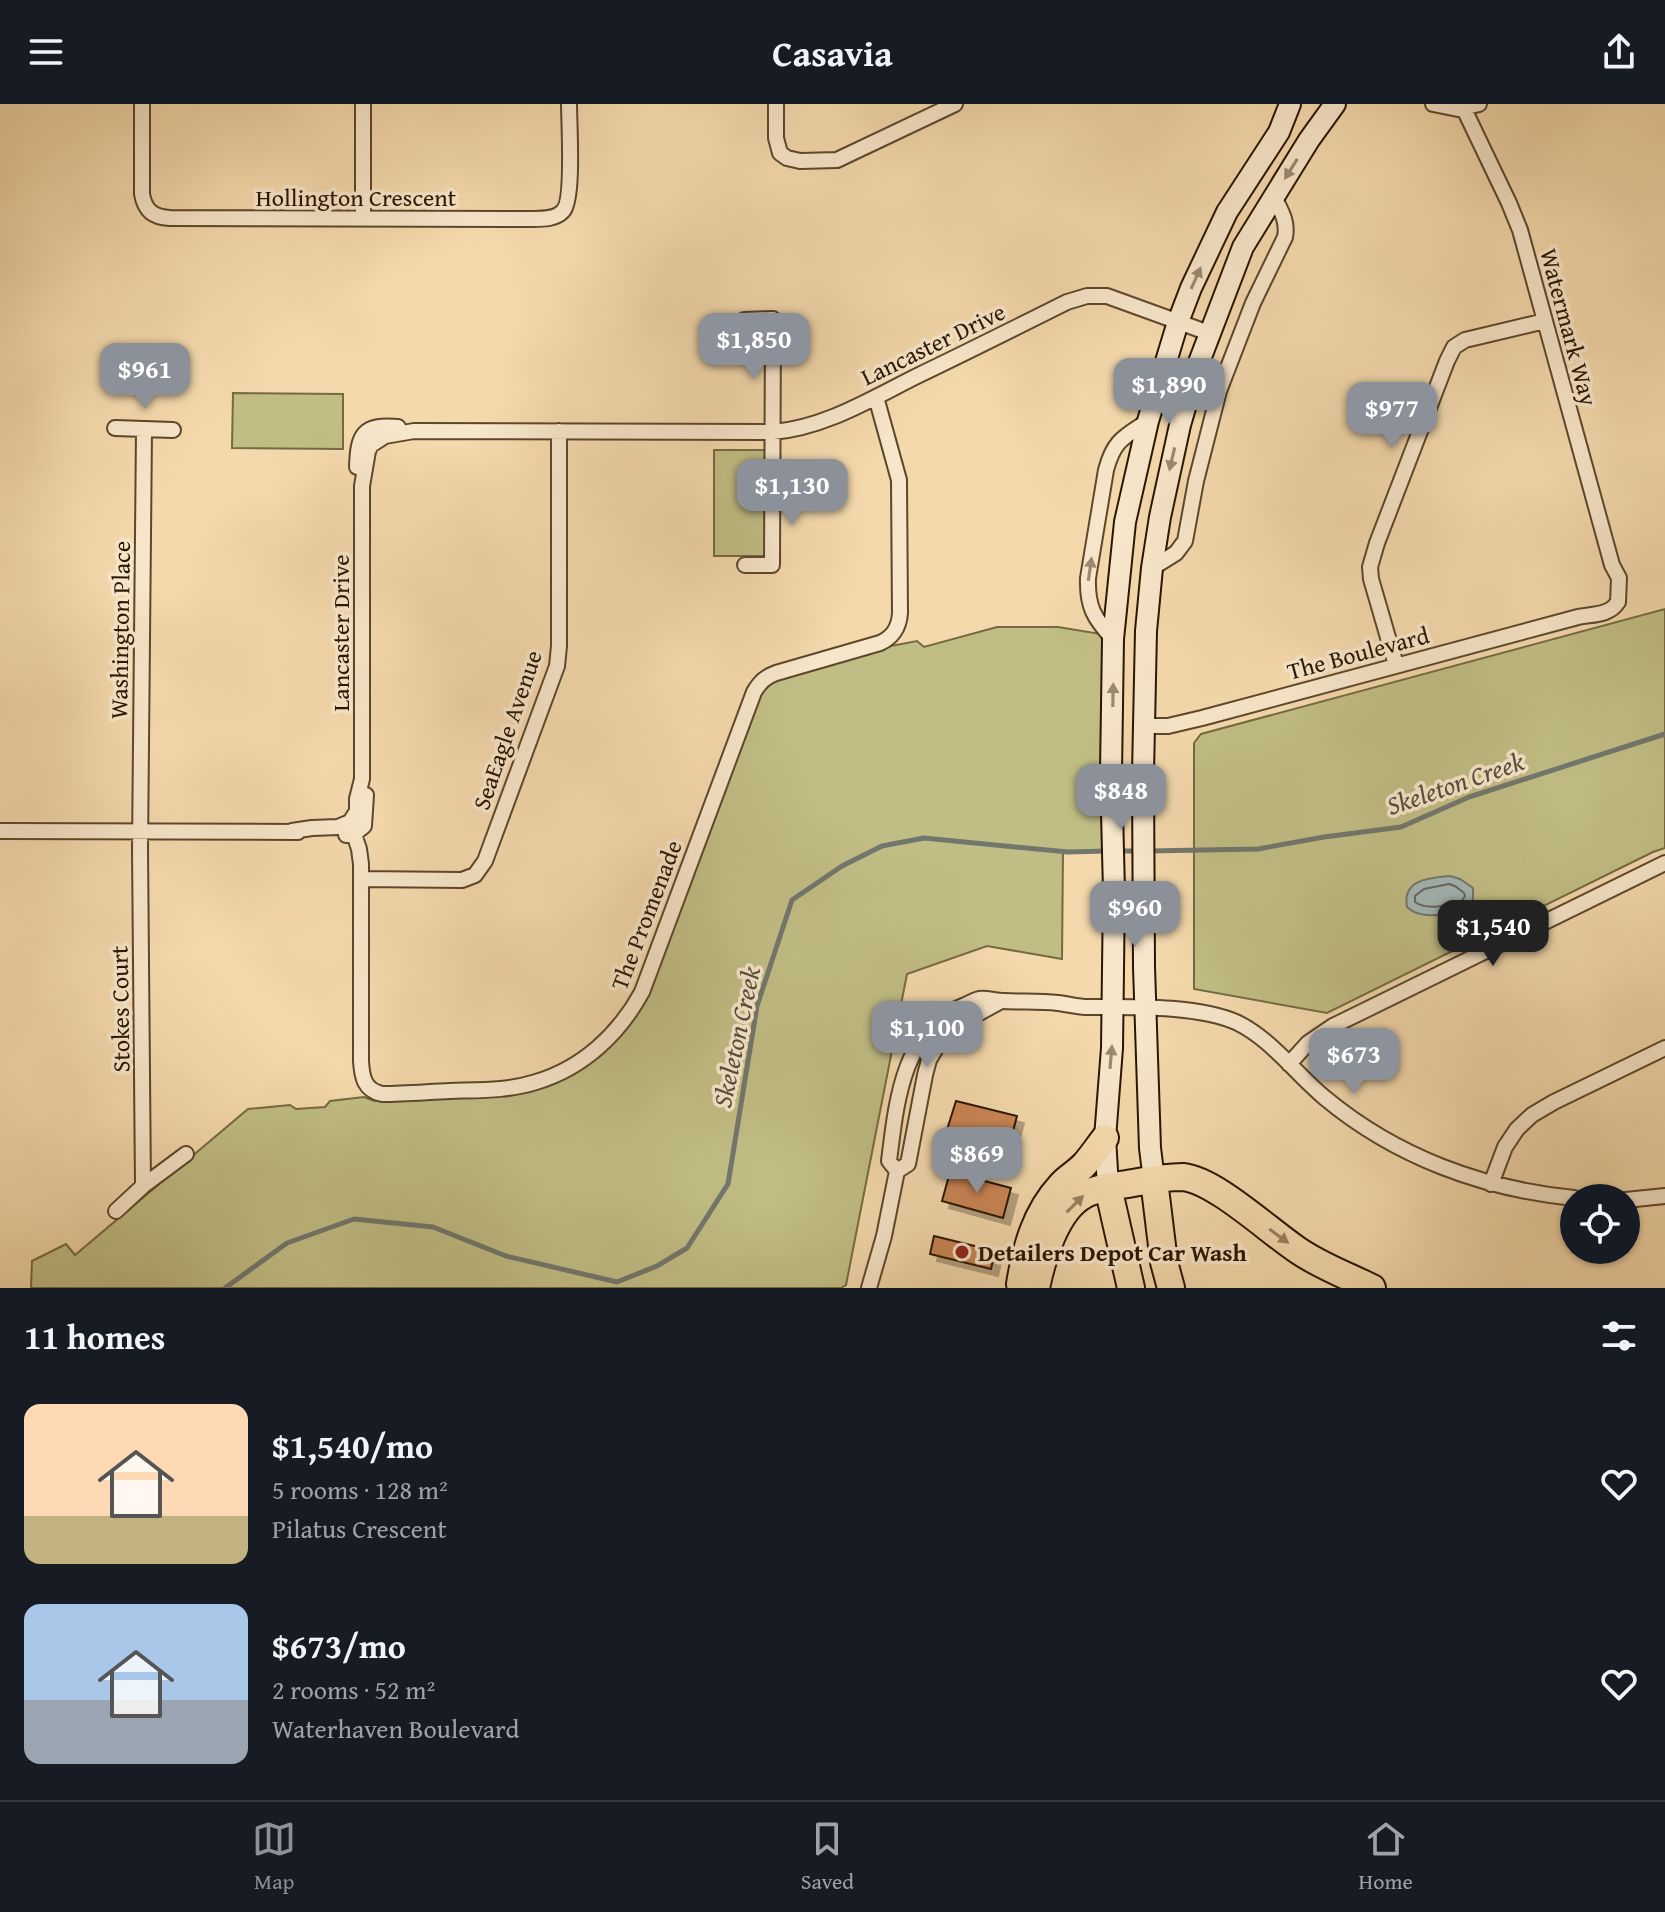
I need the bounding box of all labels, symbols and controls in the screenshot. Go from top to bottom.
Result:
text: Casavia [772,26,893,79]
icon: menu [24,30,68,74]
icon: share [1597,30,1641,74]
one-way arrow [1284,158,1299,179]
street label: Hollington Crescent [256,180,457,215]
street label: Watermark Way [1531,244,1607,410]
one-way arrow [1189,266,1202,290]
street label: Lancaster Drive [855,294,1011,394]
pin: $1,850 [689,313,819,381]
text: $1,850 [717,319,791,358]
pin: $961 [98,343,192,411]
text: $961 [118,349,172,388]
pin: $1,890 [1104,358,1234,426]
text: $1,890 [1132,364,1206,403]
pin: $977 [1345,382,1439,450]
text: $977 [1365,388,1419,427]
one-way arrow [1165,447,1178,472]
pin: $1,130 [727,459,857,527]
text: $1,130 [755,465,829,504]
street label: Washington Place [101,541,139,719]
street label: Lancaster Drive [323,555,358,711]
one-way arrow [1084,556,1097,581]
street label: The Boulevard [1283,617,1433,689]
street label: SeaEagle Avenue [463,645,551,815]
one-way arrow [1106,682,1119,707]
water label: Skeleton Creek [1381,741,1529,825]
pin: $848 [1074,764,1168,832]
text: $848 [1094,770,1148,809]
street label: The Promenade [601,835,691,995]
pin: $960 [1088,881,1182,949]
text: $960 [1108,887,1162,926]
pin: $1,540 [1428,900,1558,968]
text: $1,540 [1456,906,1530,945]
street label: Stokes Court [101,945,139,1073]
water label: Skeleton Creek [702,963,770,1111]
pin: $1,100 [862,1001,992,1069]
text: $1,100 [890,1007,964,1046]
pin: $673 [1307,1028,1401,1096]
text: $673 [1327,1034,1381,1073]
one-way arrow [1105,1044,1118,1069]
pin: $869 [930,1127,1024,1195]
text: $869 [950,1133,1004,1172]
map controls [1560,1184,1640,1264]
button: locate [1560,1184,1640,1264]
one-way arrow [1066,1195,1084,1214]
one-way arrow [1268,1228,1289,1244]
place label: Detailers Depot Car Wash [978,1235,1247,1270]
marker: Detailers Depot Car Wash [953,1243,971,1261]
text: 11 homes [24,1312,165,1361]
icon: filters [1597,1314,1641,1358]
text: $1,540/mo [272,1421,433,1470]
icon: home [88,1436,184,1532]
icon: heart [1597,1462,1641,1506]
text: 5 rooms · 128 m² [272,1470,448,1509]
text: Pilatus Crescent [272,1509,447,1548]
text: $673/mo [272,1621,406,1670]
icon: home [88,1636,184,1732]
icon: heart [1597,1662,1641,1706]
text: 2 rooms · 52 m² [272,1670,435,1709]
text: Waterhaven Boulevard [272,1709,519,1748]
tab: Map [252,1817,296,1897]
tab: Saved [801,1817,854,1897]
tab: Home [1359,1817,1413,1897]

